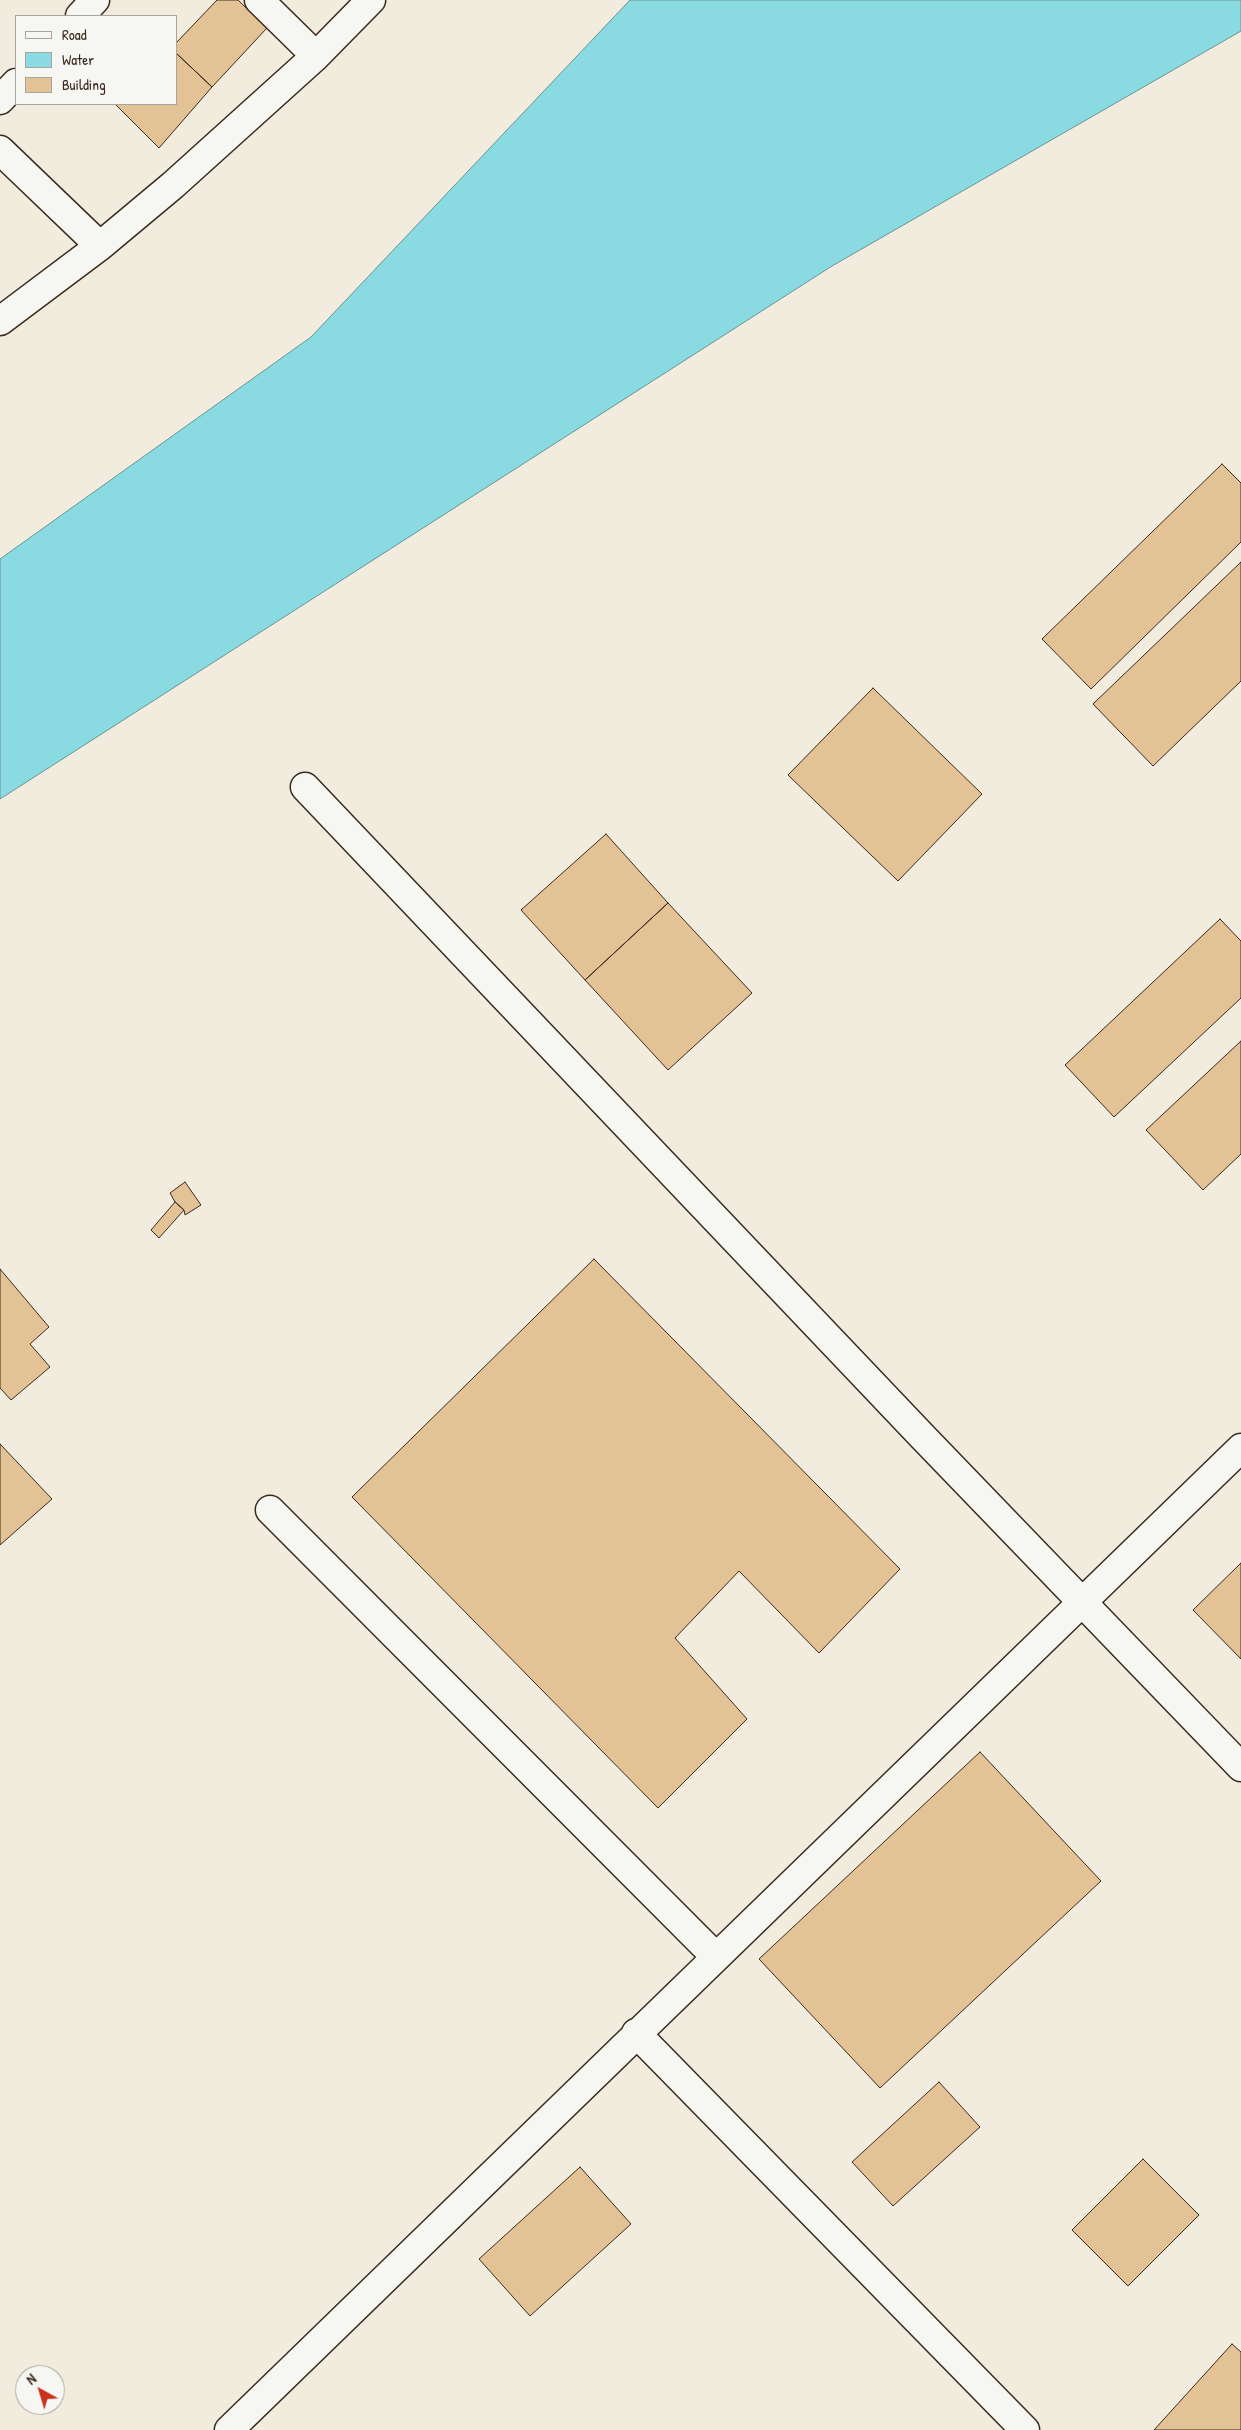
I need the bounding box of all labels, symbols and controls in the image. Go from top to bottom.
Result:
legend [15,15,178,105]
text: Road [62,24,87,45]
text: Water [62,49,94,70]
text: Building [62,74,106,95]
north arrow [15,2365,65,2415]
text: N [22,2369,40,2388]

